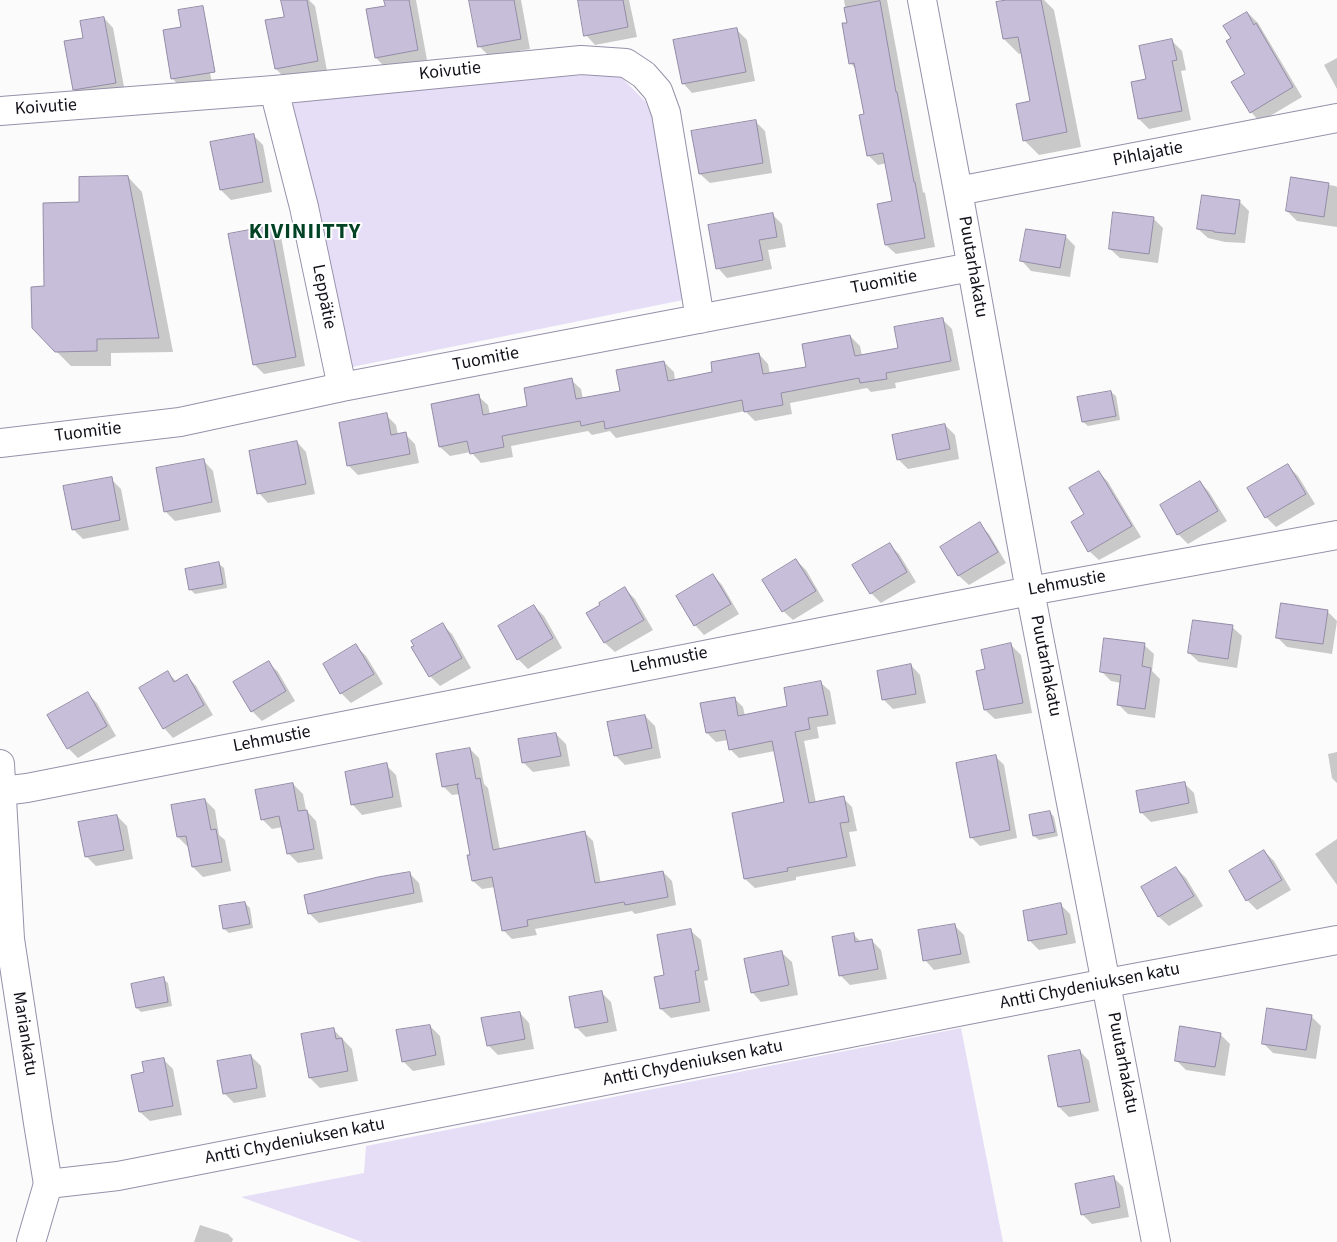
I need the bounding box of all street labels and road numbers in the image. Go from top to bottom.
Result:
street label: Koivutie [418,58,482,86]
street label: Koivutie [14,95,78,121]
street label: Pihlajatie [1111,138,1185,172]
street label: Puutarhakatu [952,214,992,320]
street label: Leppätie [306,263,340,331]
street label: Tuomitie [849,266,919,300]
street label: Tuomitie [451,343,521,377]
street label: Tuomitie [53,418,123,448]
street label: Lehmustie [1026,567,1108,601]
street label: Puutarhakatu [1025,613,1065,719]
street label: Lehmustie [628,643,710,679]
street label: Lehmustie [231,722,313,758]
street label: Antti Chydeniuksen katu [998,959,1182,1015]
street label: Mariankatu [7,990,41,1078]
street label: Puutarhakatu [1102,1010,1142,1116]
street label: Antti Chydeniuksen katu [601,1036,785,1092]
street label: Antti Chydeniuksen katu [203,1114,387,1170]

